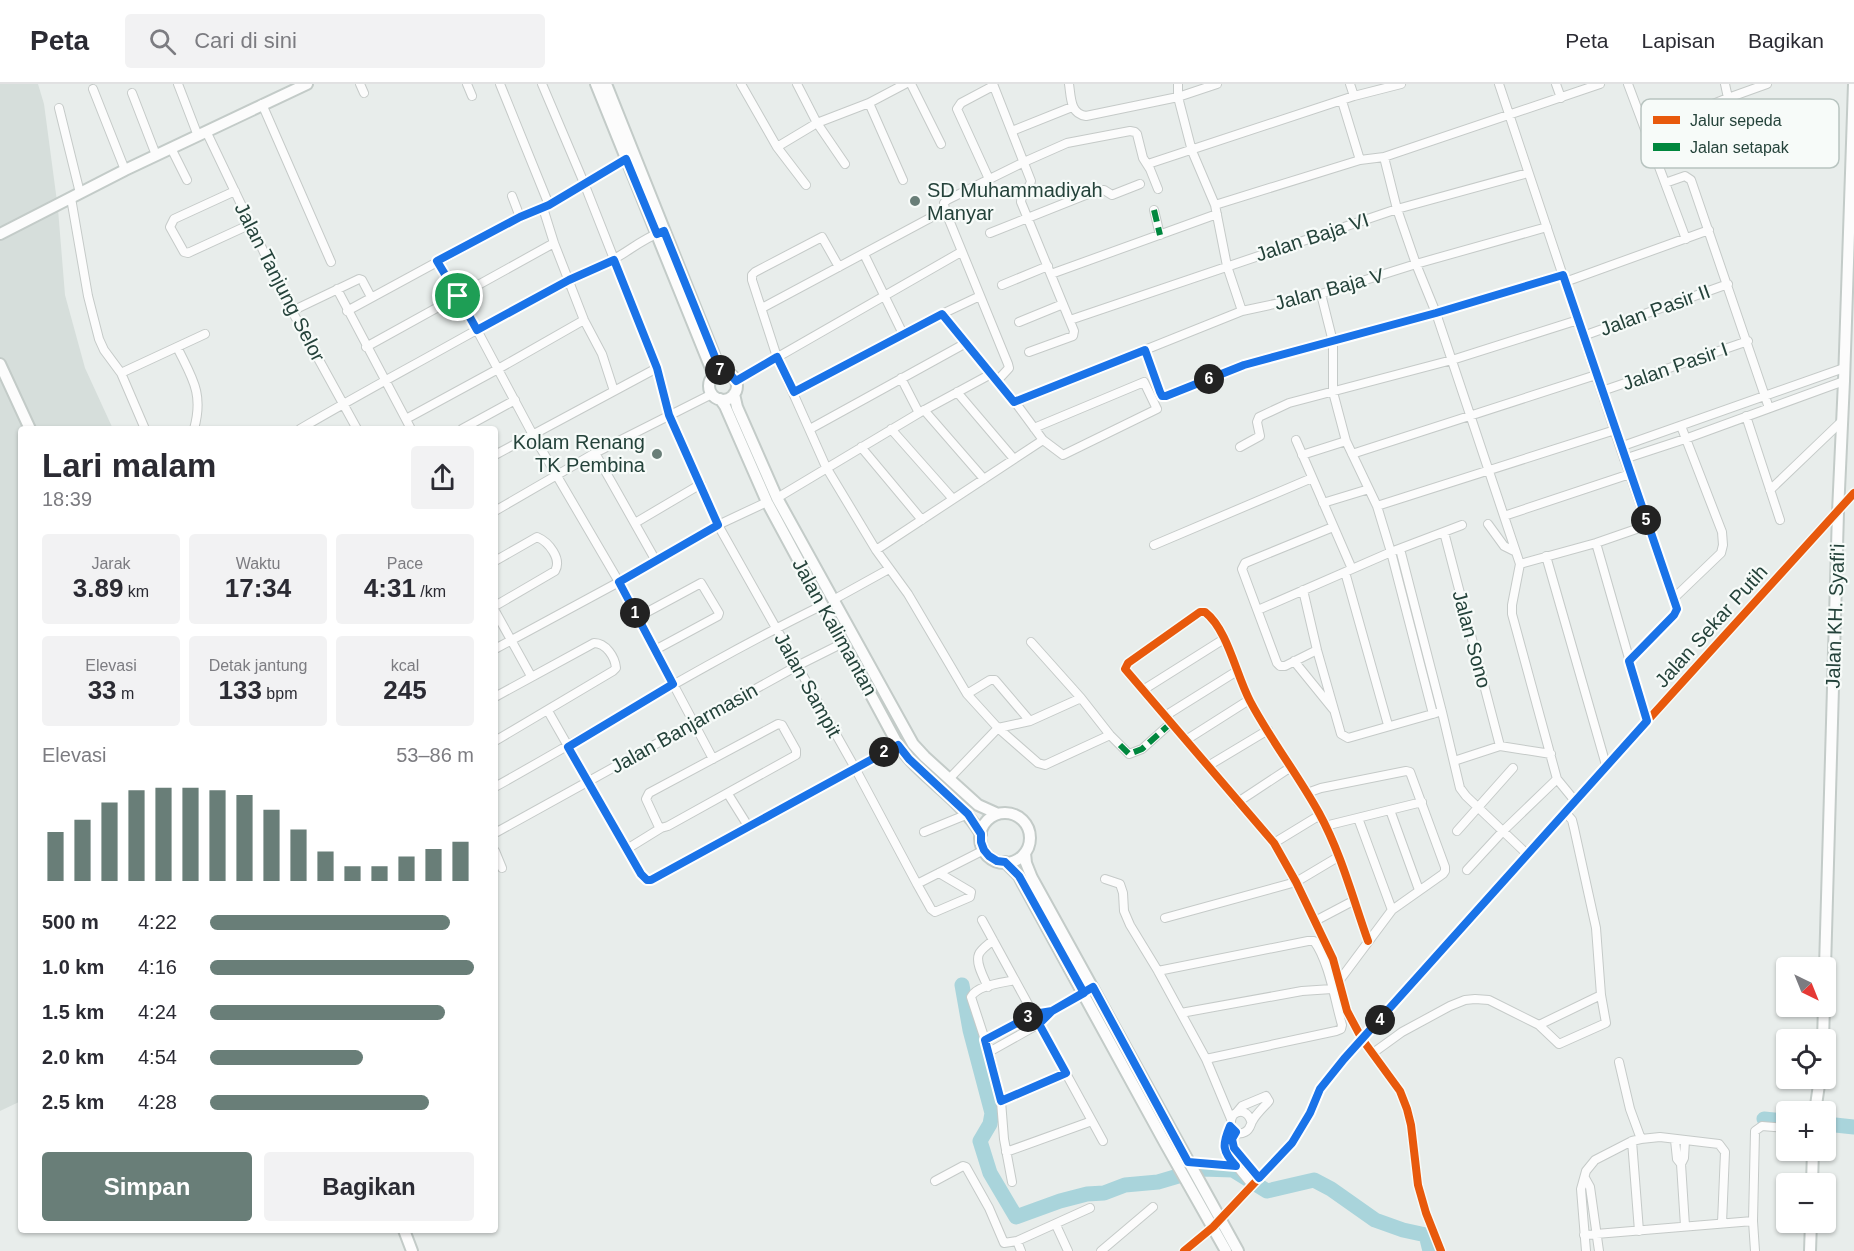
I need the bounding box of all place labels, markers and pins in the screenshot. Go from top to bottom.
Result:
place label: SD Muhammadiyah Manyar [927,179,1103,224]
marker: SD Muhammadiyah Manyar [908,194,922,208]
pin [432,270,483,321]
pin: 7 [705,355,735,385]
pin: 6 [1194,364,1224,394]
place label: Kolam Renang TK Pembina [513,431,646,476]
marker: Kolam Renang TK Pembina [650,447,664,461]
pin: 5 [1631,505,1661,535]
pin: 1 [620,598,650,628]
pin: 2 [869,737,899,767]
pin: 3 [1013,1002,1043,1032]
pin: 4 [1365,1005,1395,1035]

